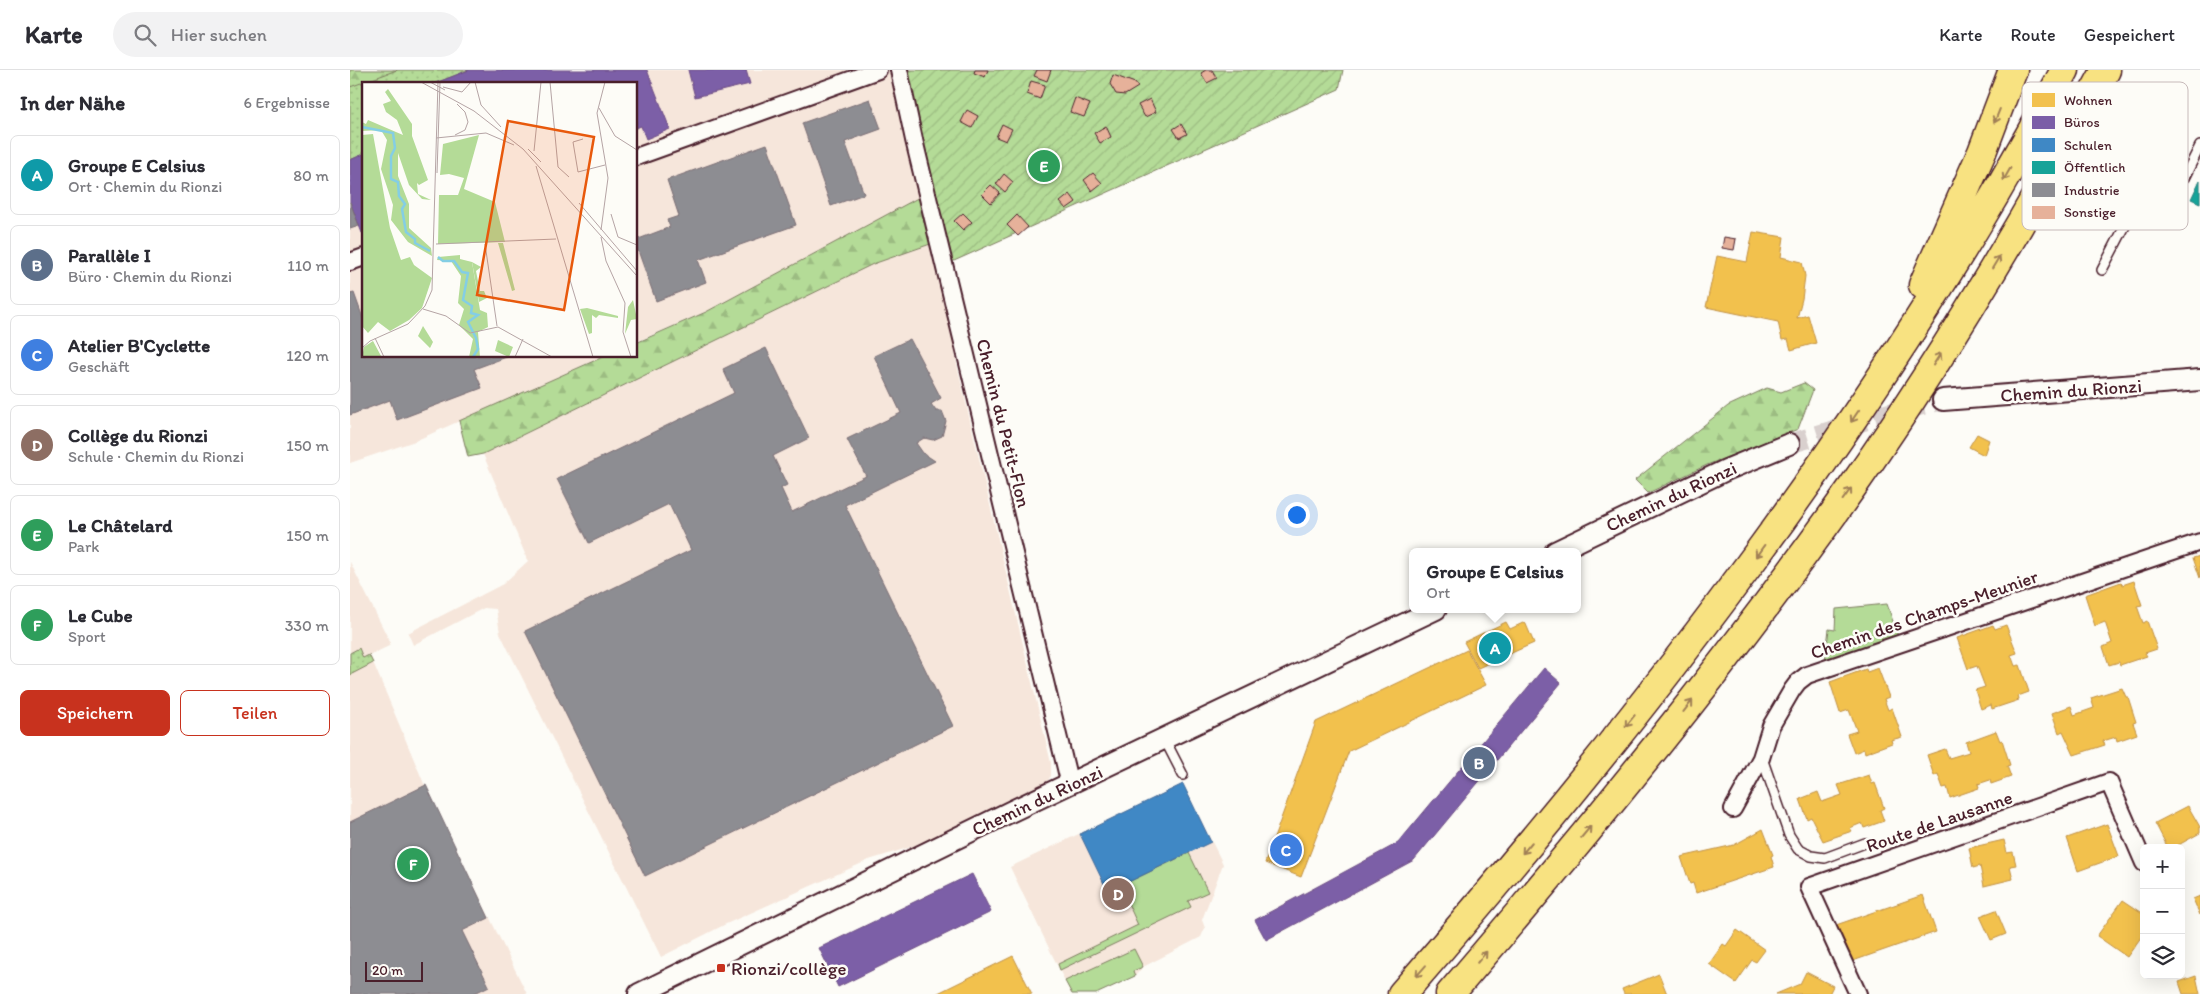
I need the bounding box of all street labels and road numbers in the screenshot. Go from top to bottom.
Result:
street label: Chemin du Petit-Flon [971,336,1036,510]
street label: Chemin du Rionzi [1999,374,2143,407]
street label: Chemin du Rionzi [1602,456,1740,537]
street label: Chemin des Champs-Meunier [1807,564,2042,664]
street label: Chemin du Rionzi [968,760,1106,841]
street label: Route de Lausanne [1863,786,2015,857]

